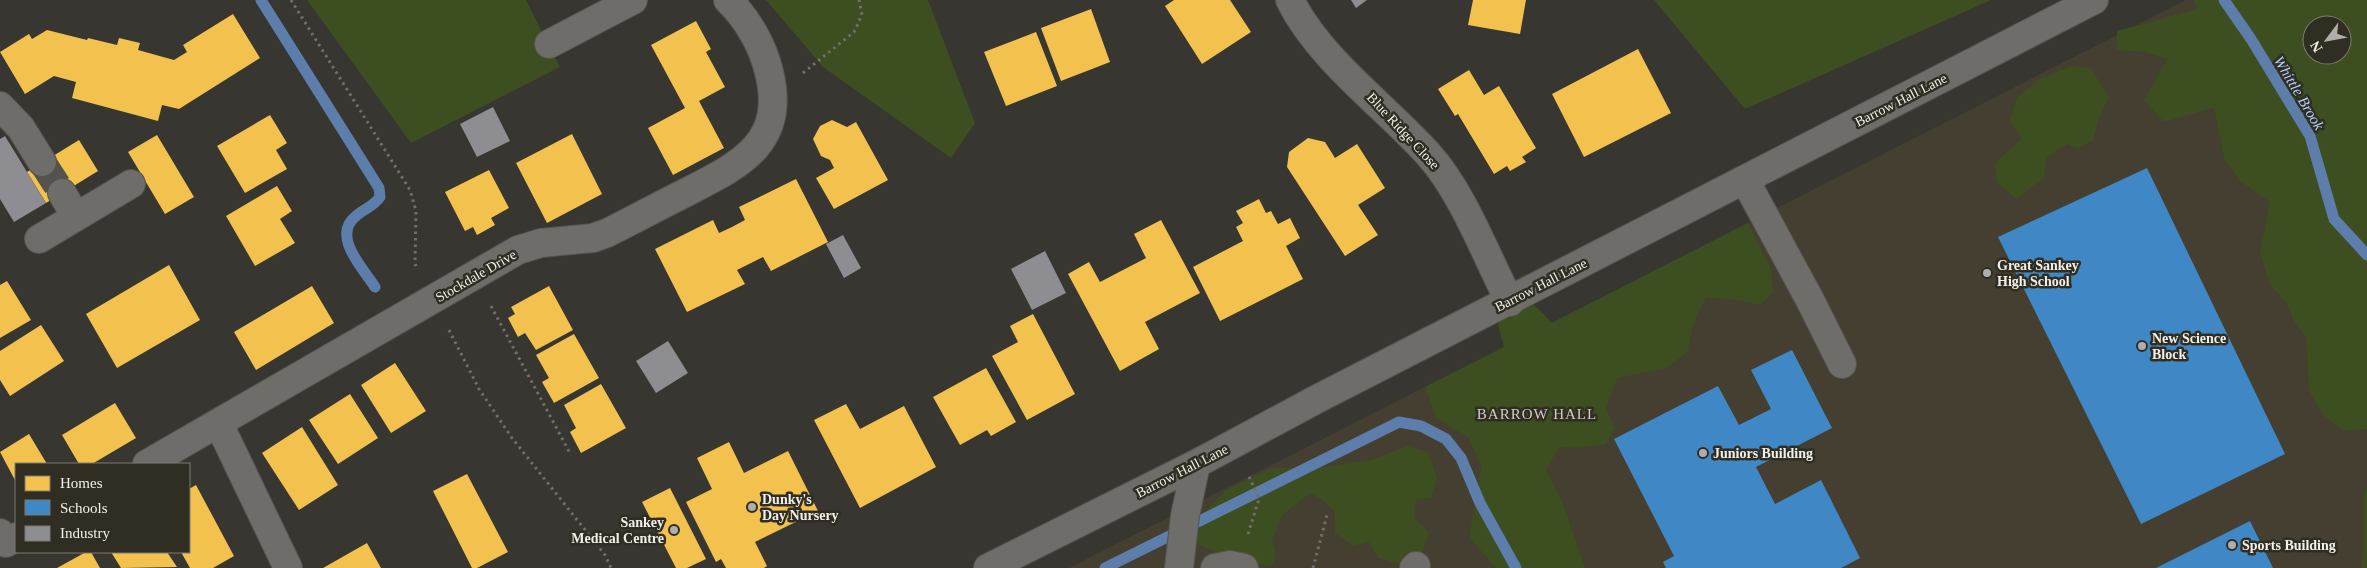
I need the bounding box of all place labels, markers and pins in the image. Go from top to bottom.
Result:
place label: Great Sankey High School [1997,258,2079,289]
marker: Great Sankey High School [1981,267,1993,279]
place label: New Science Block [2152,331,2226,362]
marker: New Science Block [2136,340,2148,352]
place label: Juniors Building [1713,446,1813,461]
marker: Juniors Building [1697,447,1709,459]
place label: Dunky's Day Nursery [762,492,839,523]
marker: Dunky's Day Nursery [746,501,758,513]
place label: Sankey Medical Centre [571,515,664,546]
marker: Sankey Medical Centre [668,524,680,536]
place label: Sports Building [2242,538,2336,553]
marker: Sports Building [2226,539,2238,551]

